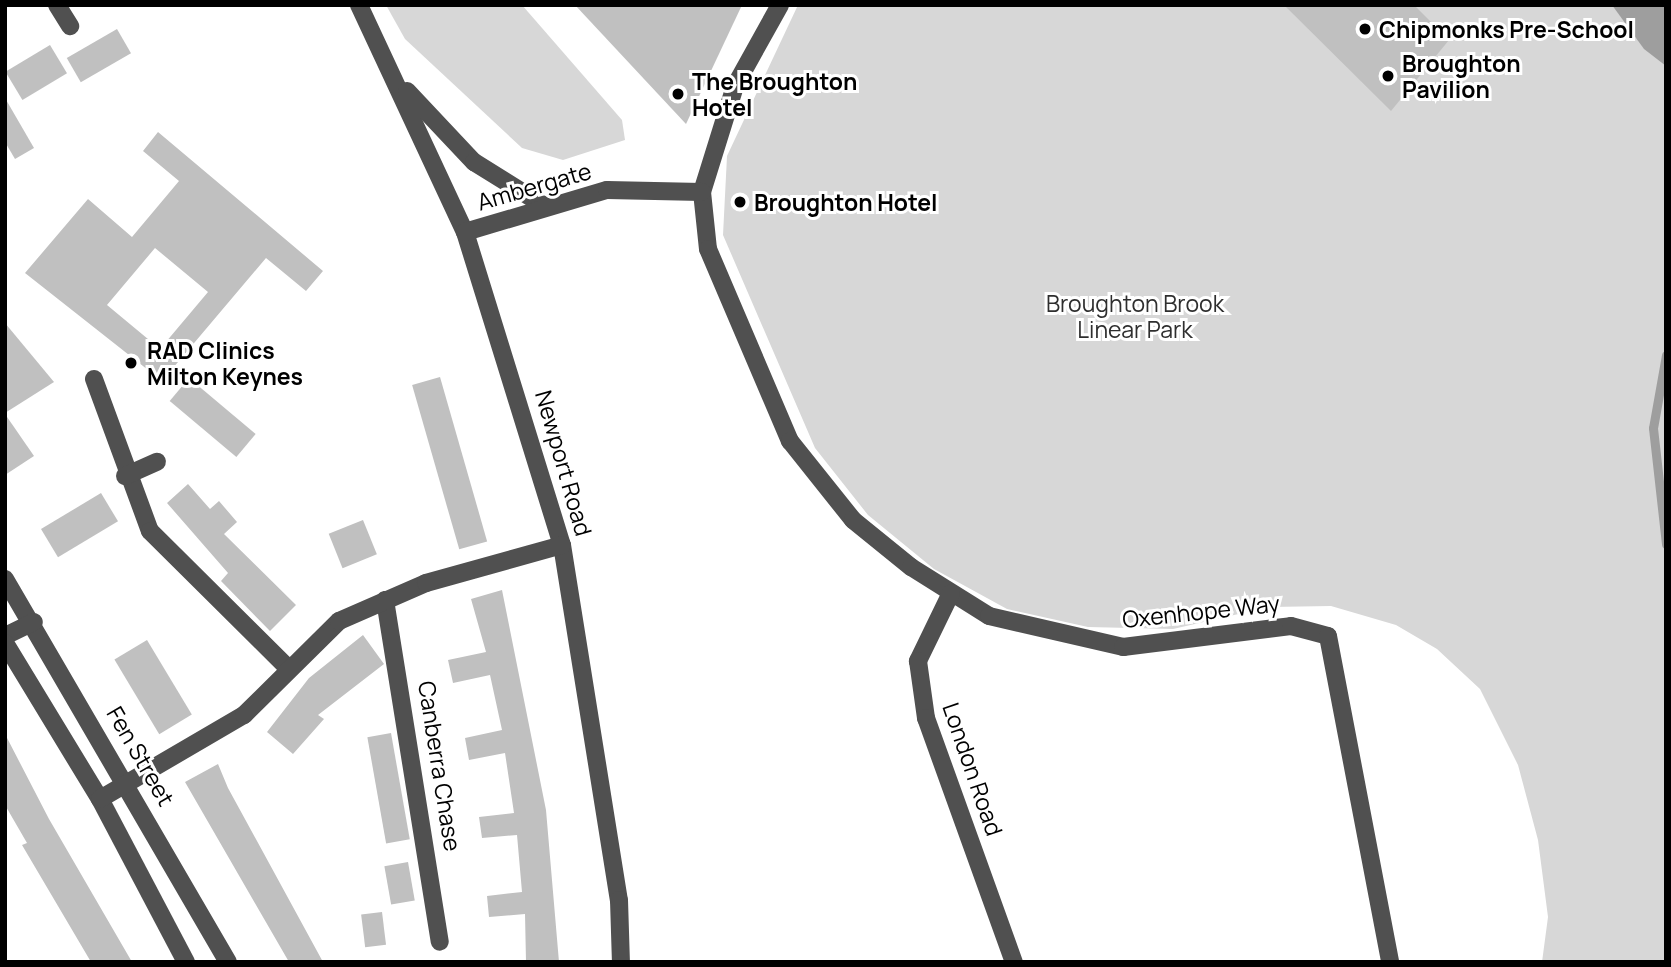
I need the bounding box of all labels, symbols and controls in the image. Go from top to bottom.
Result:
place label: Chipmonks Pre-School [1379,15,1634,43]
marker: Chipmonks Pre-School [1357,21,1373,37]
place label: Broughton Pavilion [1402,49,1521,103]
place label: The Broughton Hotel [692,67,857,121]
marker: Broughton Pavilion [1380,68,1396,84]
marker: The Broughton Hotel [670,86,686,102]
street label: Ambergate [474,157,594,215]
place label: Broughton Hotel [754,188,938,216]
marker: Broughton Hotel [732,194,748,210]
park label: Broughton Brook Linear Park [1046,289,1224,343]
place label: RAD Clinics Milton Keynes [147,336,303,390]
marker: RAD Clinics Milton Keynes [121,353,141,373]
street label: Newport Road [530,387,598,539]
street label: Oxenhope Way [1121,589,1281,633]
street label: Canberra Chase [413,679,467,853]
street label: London Road [937,699,1009,839]
street label: Fen Street [102,701,180,811]

